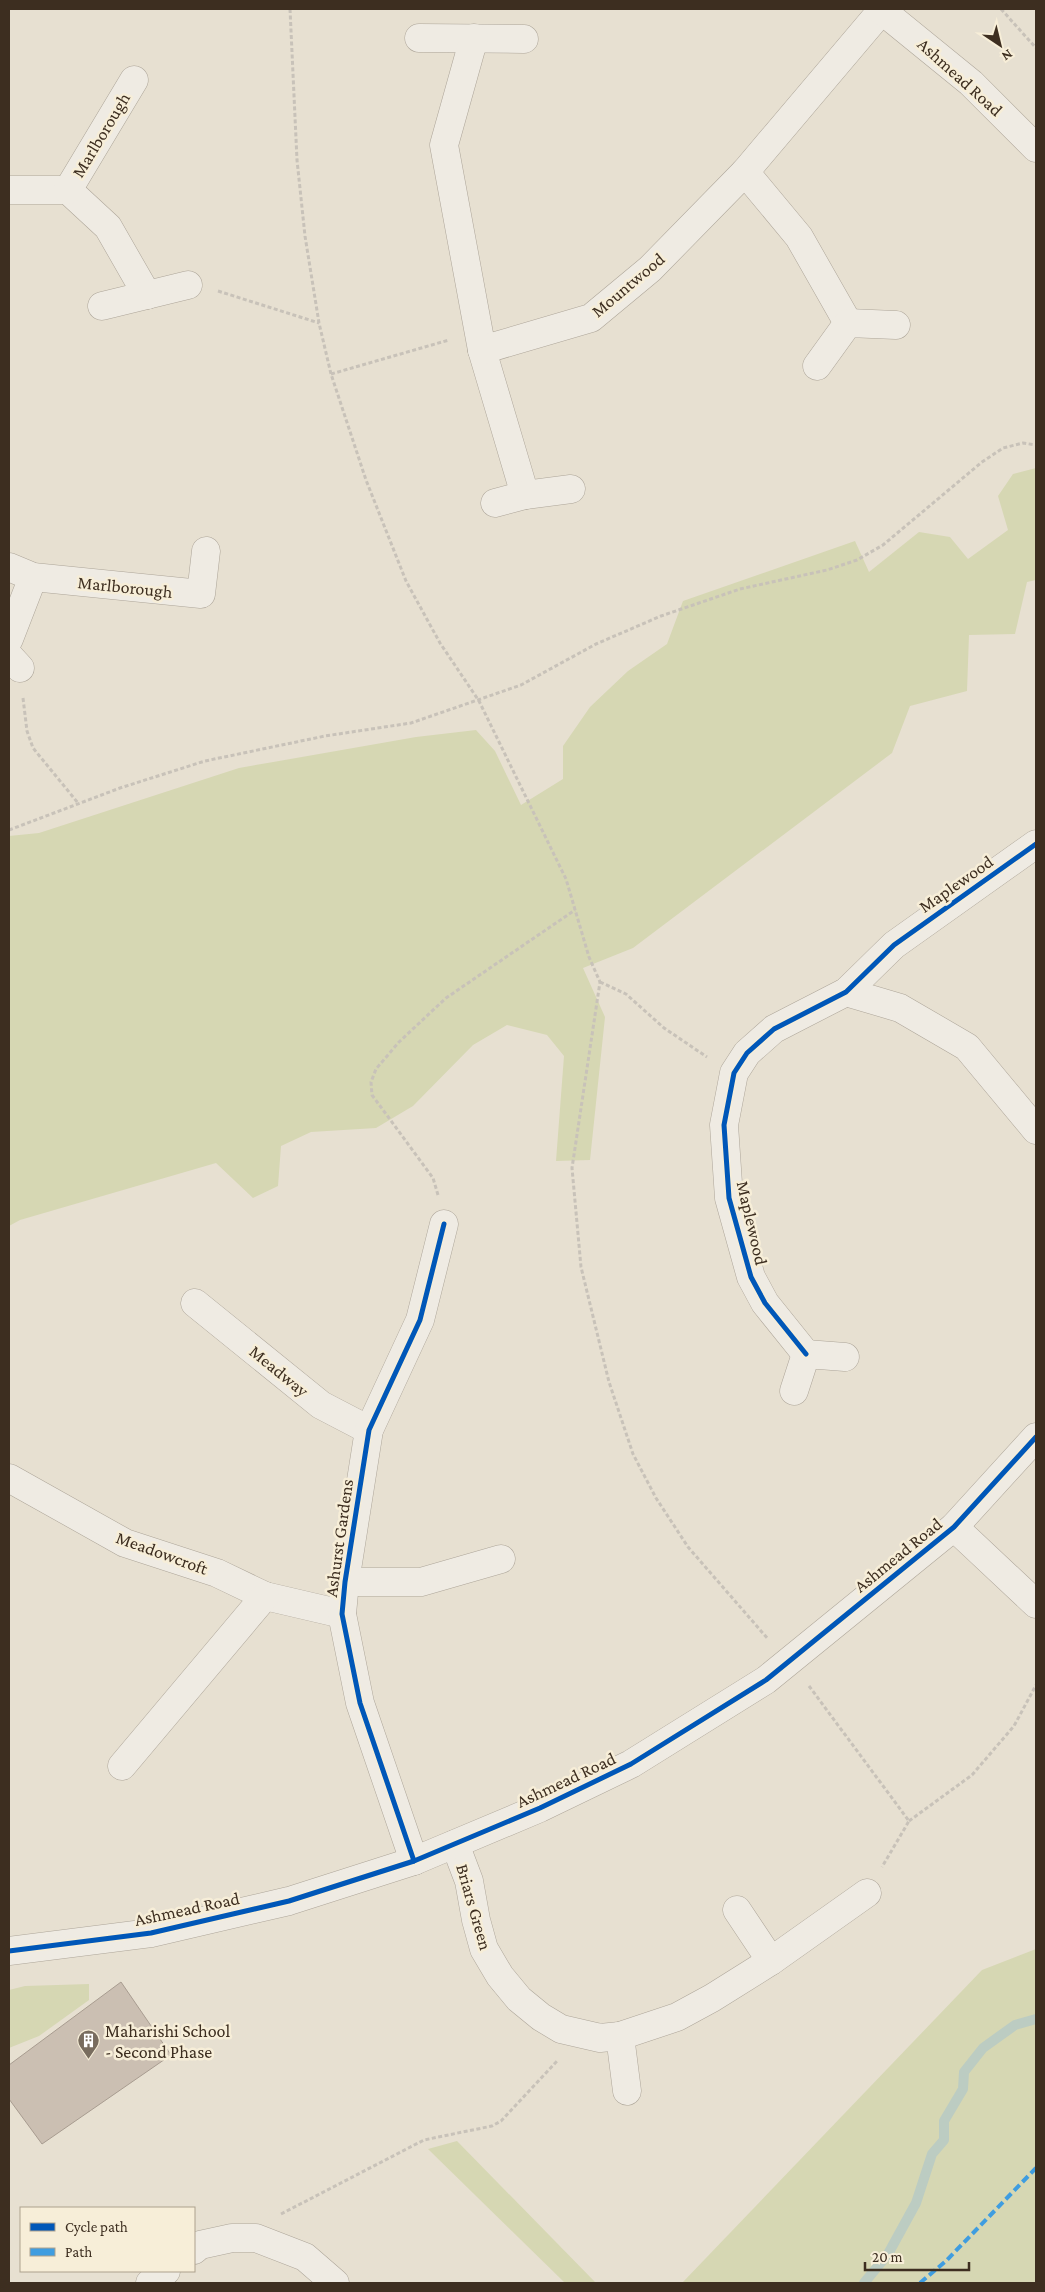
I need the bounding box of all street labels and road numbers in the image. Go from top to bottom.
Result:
street label: Ashmead Road [914,34,1007,121]
street label: Marlborough [68,89,134,181]
street label: Mountwood [587,248,669,321]
street label: Marlborough [77,572,174,602]
street label: Maplewood [915,851,997,917]
street label: Maplewood [733,1179,772,1268]
street label: Meadway [245,1341,313,1401]
street label: Ashurst Gardens [321,1478,357,1598]
street label: Ashmead Road [850,1513,946,1596]
street label: Meadowcroft [113,1527,212,1579]
street label: Ashmead Road [513,1748,619,1812]
street label: Briars Green [452,1862,496,1953]
street label: Ashmead Road [133,1888,242,1930]

